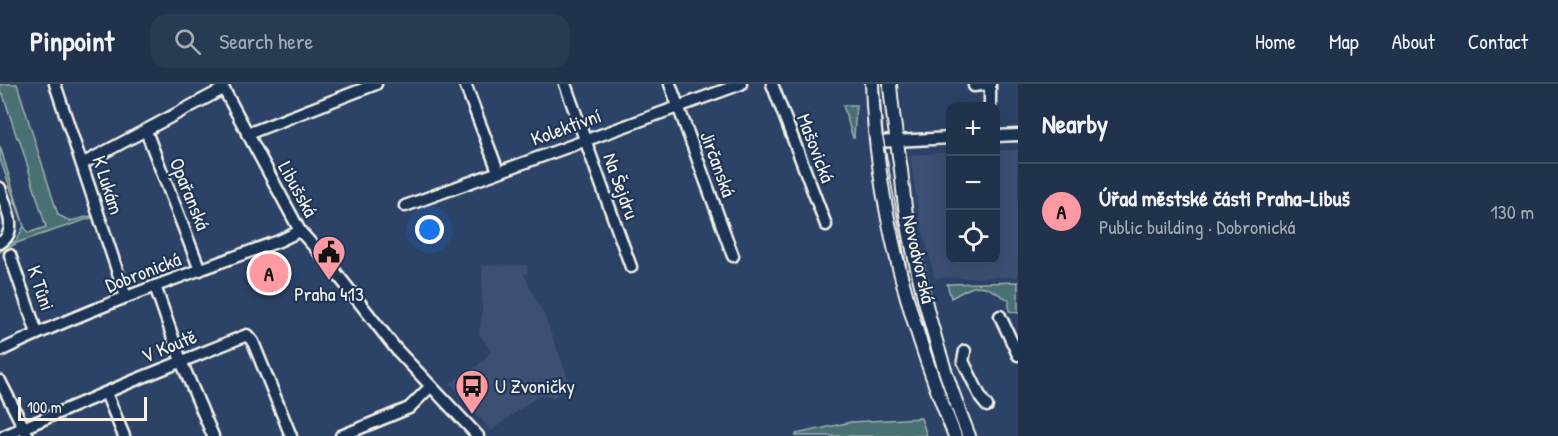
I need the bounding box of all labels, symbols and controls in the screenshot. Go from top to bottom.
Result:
search box [150,14,570,68]
text: Pinpoint [30,22,114,60]
icon: search [171,25,204,58]
text: Search here [219,26,313,56]
text: Home [1255,27,1296,56]
text: Map [1329,27,1359,56]
text: About [1392,27,1435,56]
text: Contact [1468,27,1528,56]
street label: Kolektivní [527,101,605,152]
map controls [946,102,1000,264]
button: + [946,102,1000,156]
text: Nearby [1042,106,1108,141]
street label: Mašovická [791,109,842,186]
street label: Jirčanská [694,127,743,201]
street label: Na Šejdru [597,149,646,223]
street label: K Lukám [86,152,131,218]
street label: Opařanská [164,154,217,234]
street label: Libušská [272,156,325,222]
button: − [946,156,1000,210]
text: Úřad městské části Praha-Libuš [1099,183,1350,213]
text: A [1057,198,1066,225]
text: 130 m [1491,198,1534,225]
button: locate [946,210,1000,264]
street label: Novodvorská [896,212,943,306]
text: Public building · Dobronická [1099,213,1295,240]
your location [415,215,444,244]
public building icon: Praha 413 [311,234,347,281]
street label: Dobronická [101,245,185,298]
pin: A [250,250,288,296]
street label: K Tůni [21,262,62,314]
place label: Praha 413 [294,280,364,307]
street label: V Koutě [137,322,200,369]
bus stop icon: U Zvoničky [454,368,490,415]
place label: U Zvoničky [495,372,575,399]
scale bar [18,394,147,422]
text: 100 m [27,396,62,418]

